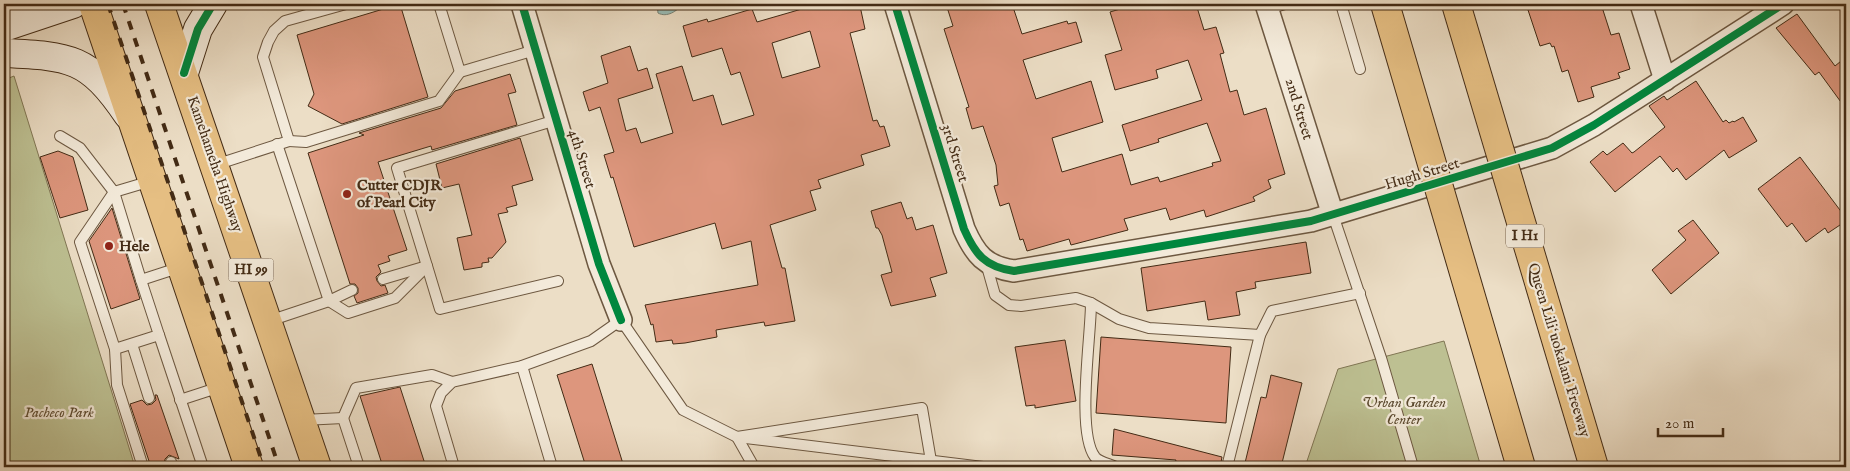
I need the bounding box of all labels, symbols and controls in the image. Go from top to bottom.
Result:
street label: 2nd Street [1281,76,1317,142]
street label: Kamehameha Highway [183,93,247,235]
street label: 3rd Street [937,122,973,184]
street label: 4th Street [564,127,600,191]
street label: Hugh Street [1382,154,1462,194]
place label: Cutter CDJR of Pearl City [357,176,443,212]
marker: Cutter CDJR of Pearl City [341,188,353,200]
road number: I H1 [1506,225,1544,248]
place label: Hele [119,237,150,256]
marker: Hele [103,240,115,252]
road number: HI 99 [228,258,274,282]
street label: Queen Liliʻuokalani Freeway [1523,261,1595,440]
park label: Urban Garden Center [1362,393,1446,429]
park label: Pacheco Park [24,403,94,422]
scale bar [1658,406,1722,438]
text: 20 m [1665,414,1695,433]

